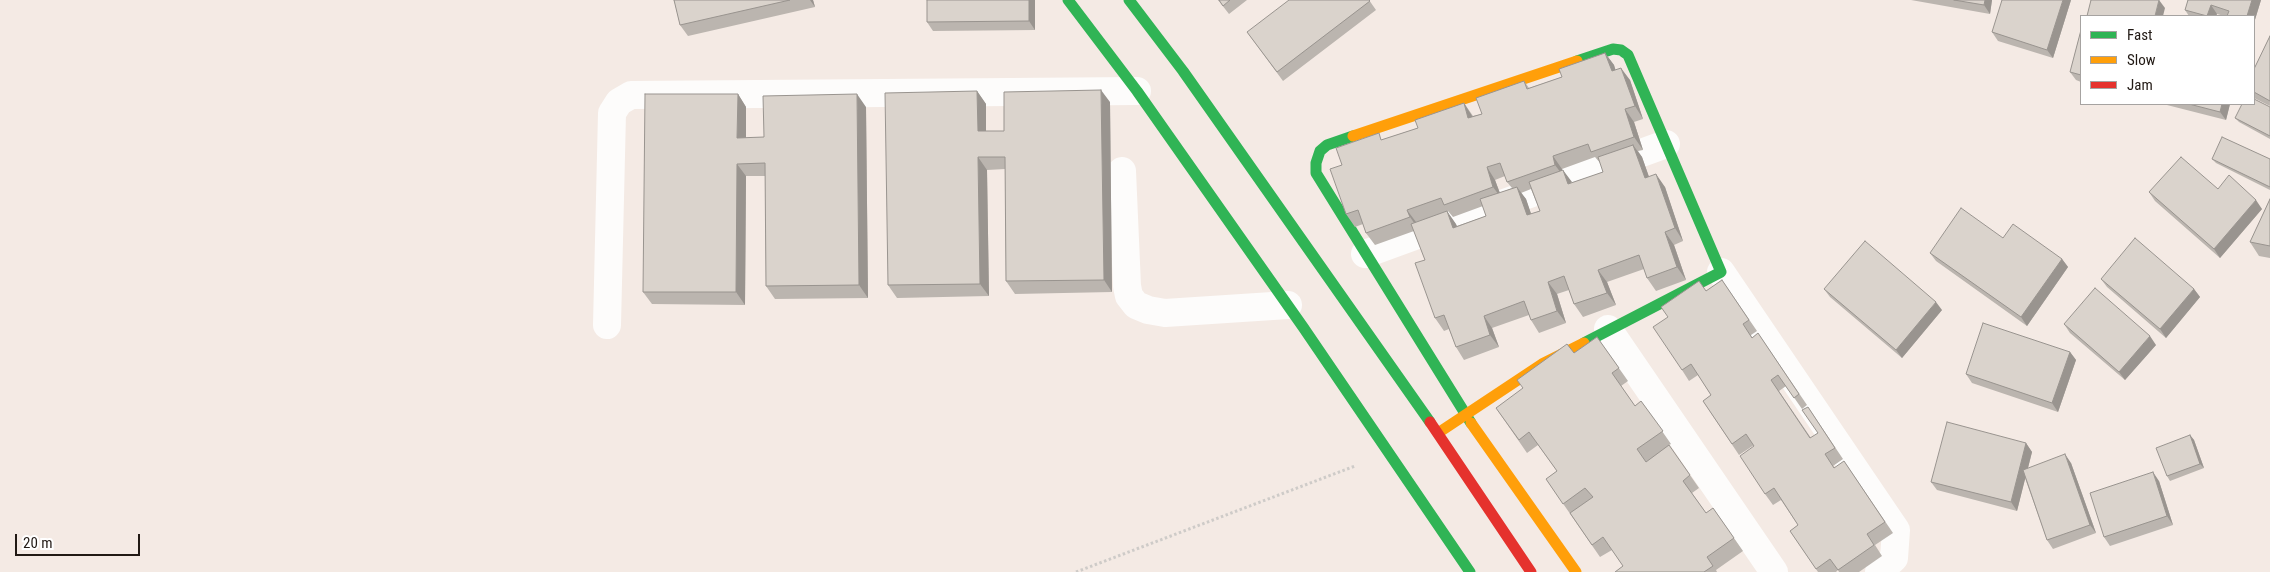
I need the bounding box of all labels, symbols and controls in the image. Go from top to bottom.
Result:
legend [2080,15,2255,105]
text: Fast [2127,26,2152,44]
text: Slow [2127,51,2156,69]
text: Jam [2127,76,2153,94]
scale bar [18,524,142,556]
text: 20 m [23,534,53,552]

